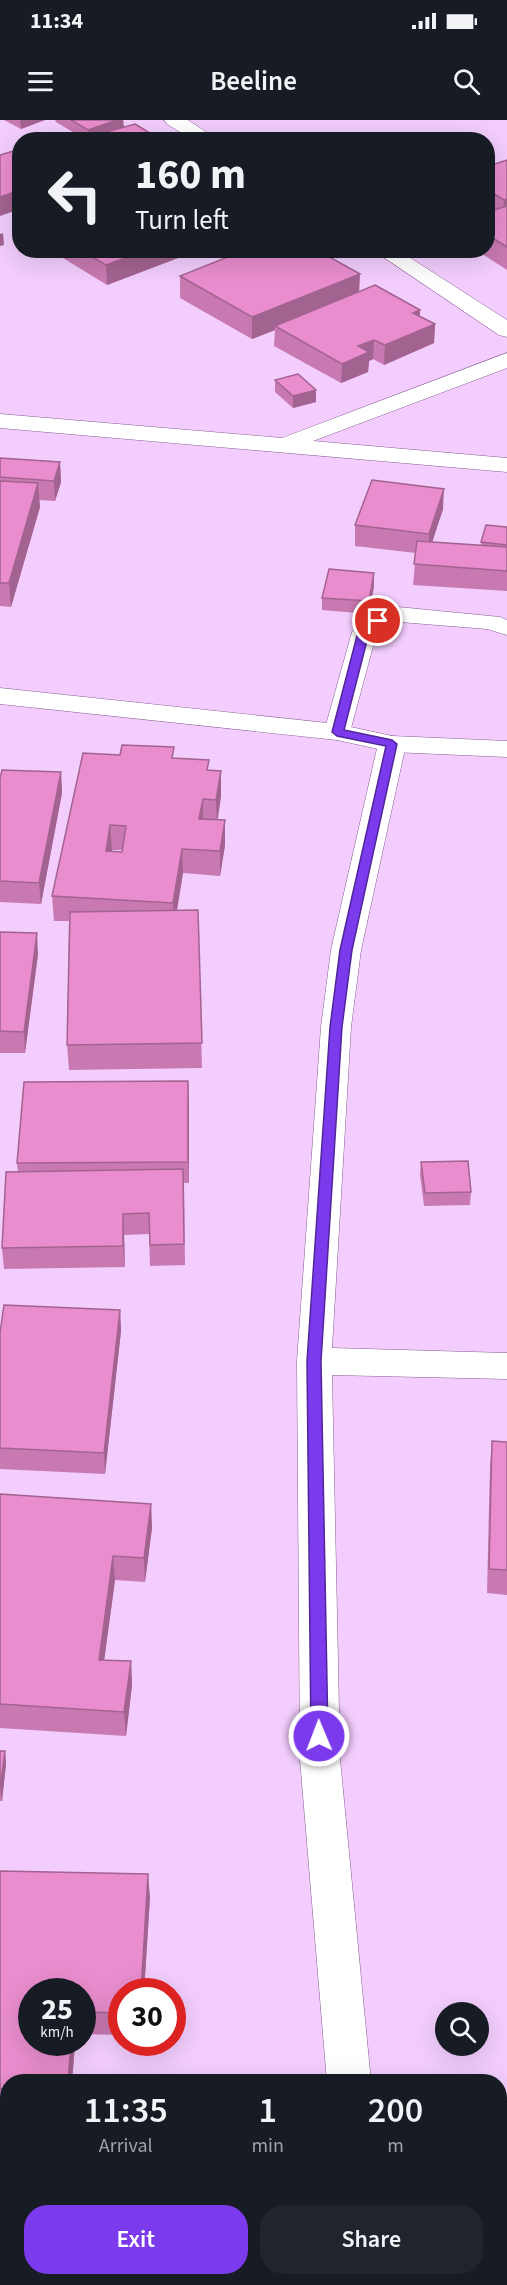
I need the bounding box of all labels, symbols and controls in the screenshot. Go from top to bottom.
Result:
text: 11:34 [30,5,83,37]
text: Beeline [210,62,297,101]
icon: menu [24,65,57,98]
icon: search [450,65,483,98]
text: 160 m [135,145,246,205]
icon: left [36,156,114,234]
text: Turn left [135,201,229,240]
pin [352,595,403,646]
icon: arrive [361,604,394,637]
position arrow [287,1704,351,1768]
speed limit sign: 30 [108,1978,186,2056]
text: 25 [41,1988,73,2031]
map controls [435,2002,489,2056]
button: search [435,2002,489,2056]
text: km/h [40,2022,74,2043]
text: 11:35 [84,2085,168,2136]
text: 1 [258,2085,277,2136]
text: 200 [368,2085,423,2136]
text: Arrival [99,2132,153,2160]
text: min [251,2132,284,2160]
text: m [387,2132,404,2160]
button: Exit [24,2205,248,2274]
button: Share [260,2205,483,2274]

